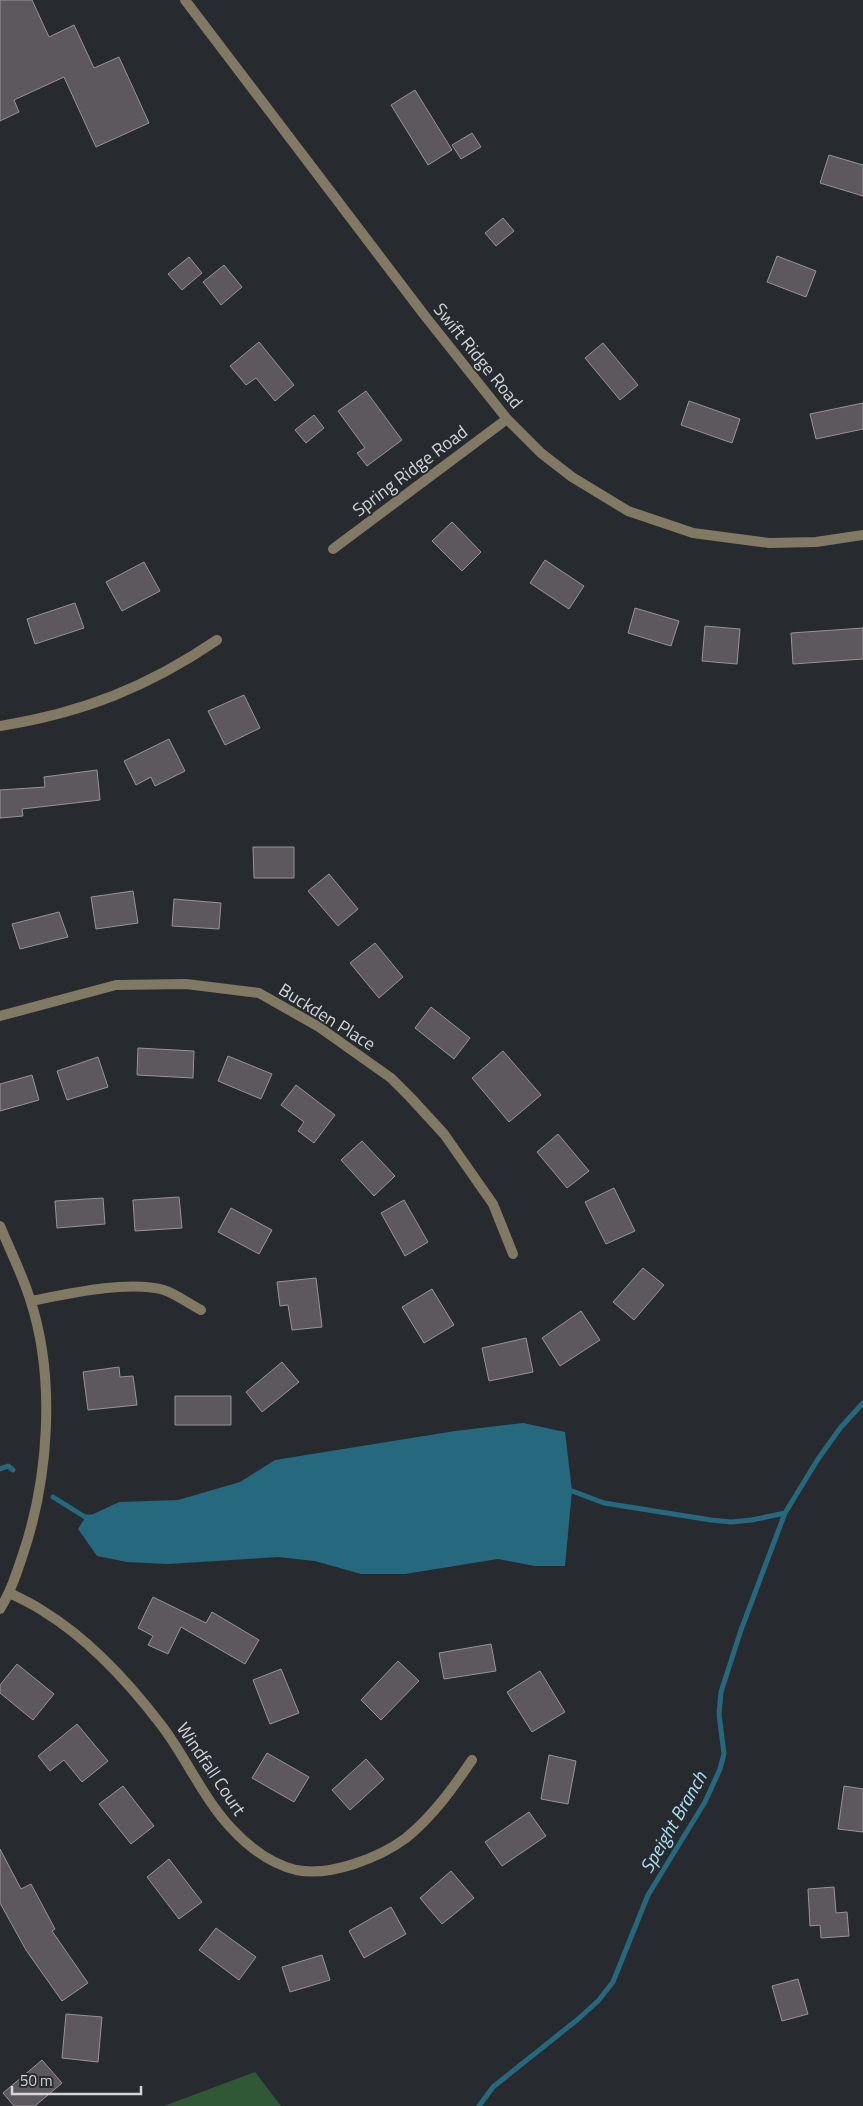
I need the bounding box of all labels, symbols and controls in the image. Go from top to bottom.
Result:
street label: Swift Ridge Road [427,297,530,414]
street label: Spring Ridge Road [346,418,473,523]
street label: Buckden Place [274,976,381,1057]
street label: Windfall Court [170,1717,253,1821]
water label: Speight Branch [632,1765,714,1878]
scale bar [12,2064,141,2096]
text: 50 m [20,2069,53,2092]

